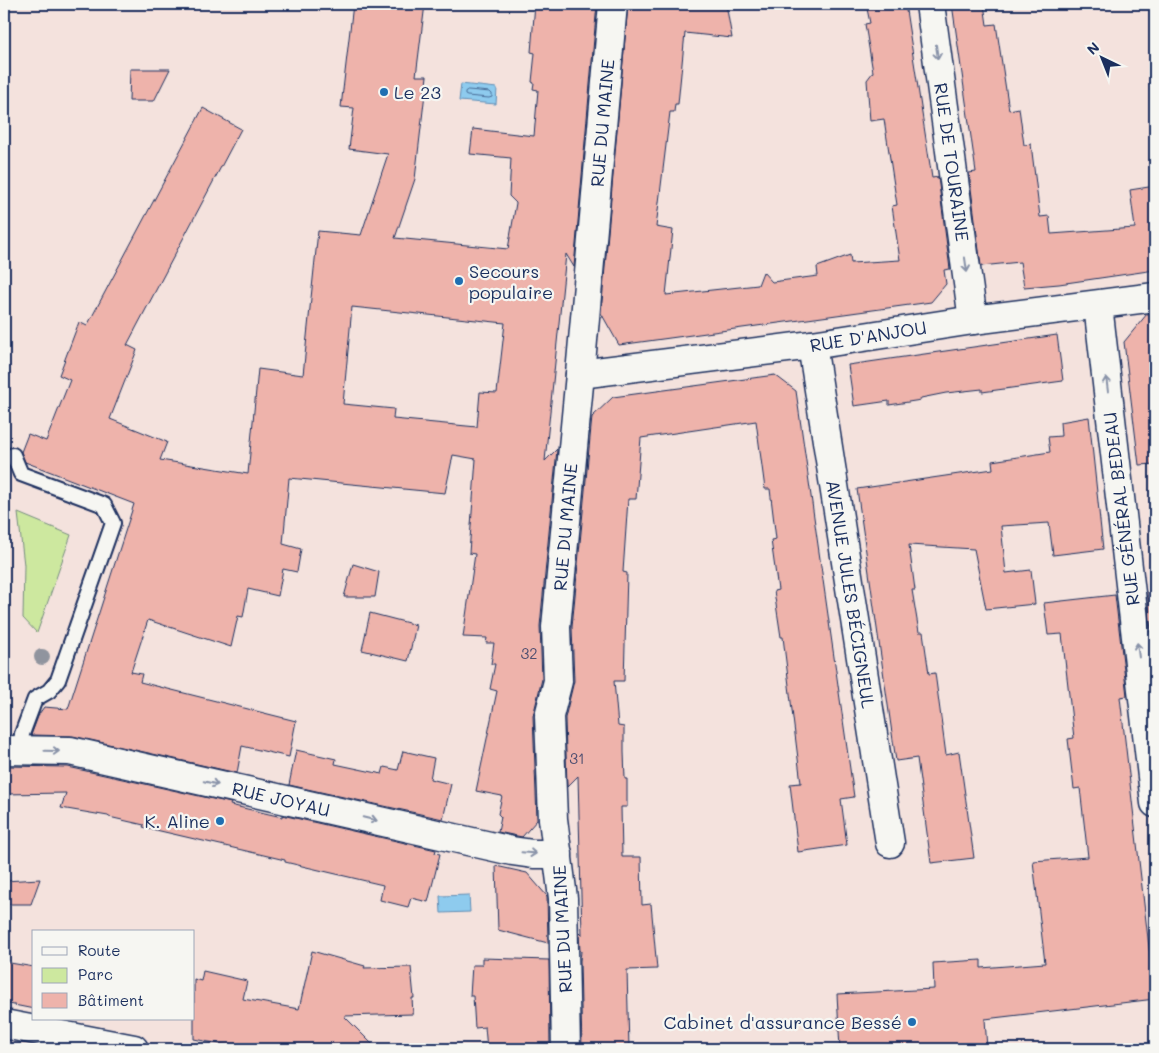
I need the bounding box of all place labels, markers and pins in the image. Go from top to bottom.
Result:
place label: Le 23 [394,80,441,104]
marker: Le 23 [378,86,390,98]
place label: Secours populaire [469,259,553,304]
marker: Secours populaire [453,275,465,287]
place label: K. Aline [144,809,210,833]
marker: K. Aline [214,815,226,827]
place label: Cabinet d'assurance Bessé [664,1010,902,1034]
marker: Cabinet d'assurance Bessé [906,1016,918,1028]

